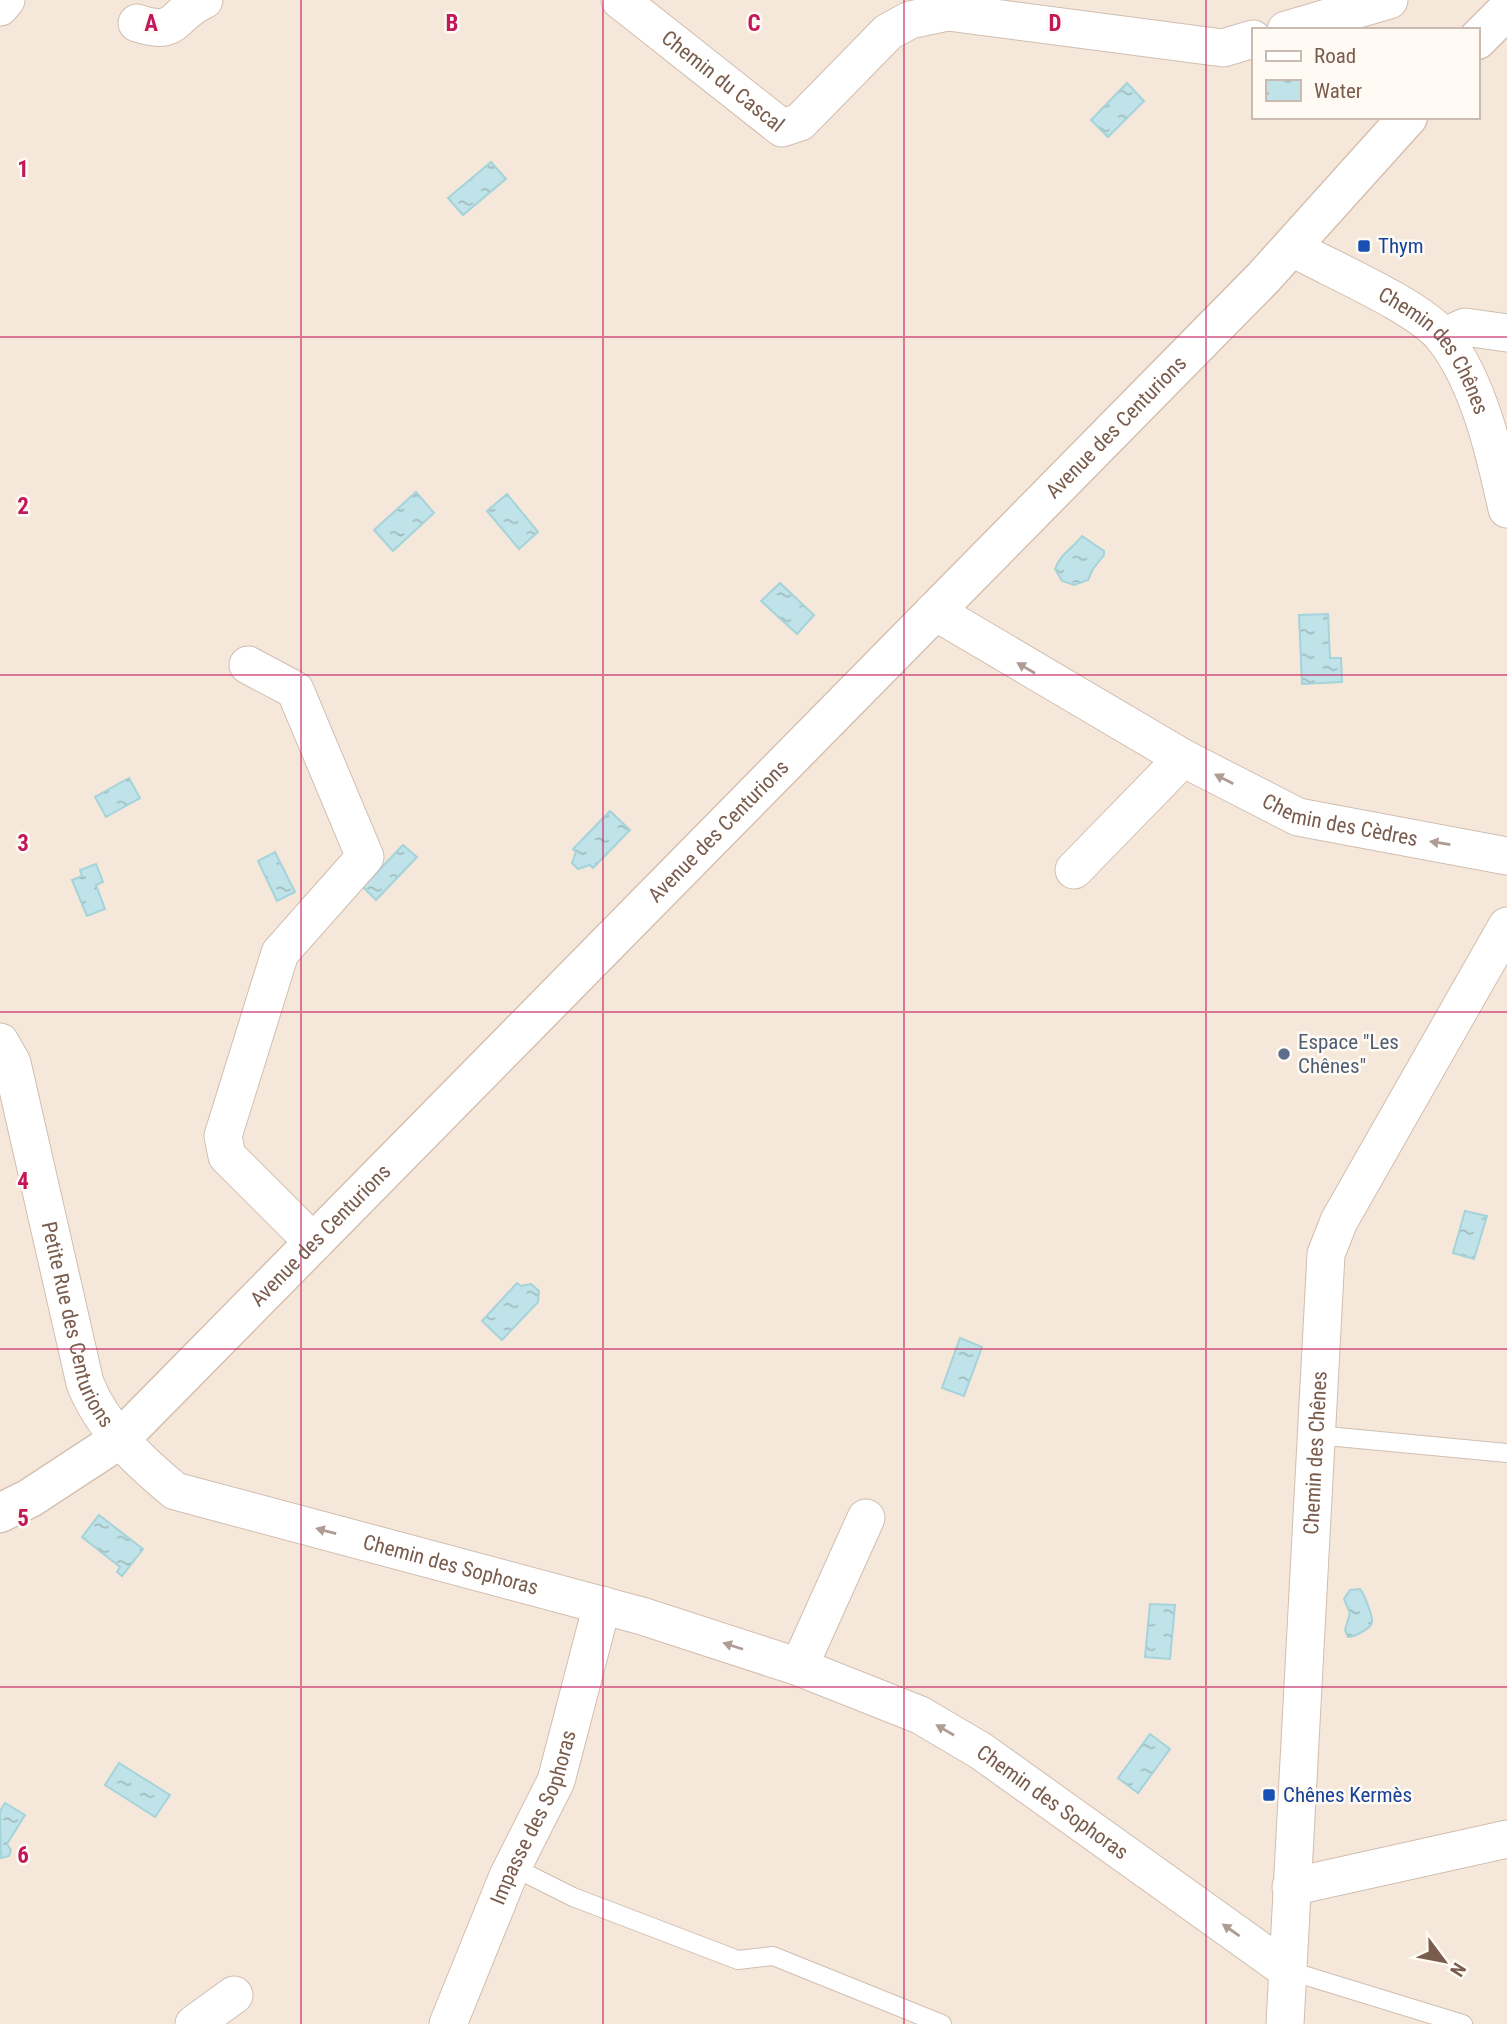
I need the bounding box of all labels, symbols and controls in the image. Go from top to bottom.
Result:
text: A [144,10,158,37]
text: B [446,10,458,37]
text: D [1049,10,1062,37]
street label: Chemin du Cascal [656,24,792,130]
legend [1252,28,1479,119]
text: Road [1314,44,1356,68]
text: Water [1314,79,1362,103]
text: 1 [17,156,29,183]
place label: Thym [1378,234,1424,258]
marker: Thym [1356,238,1372,254]
street label: Chemin des Chênes [1374,282,1493,418]
street label: Avenue des Centurions [1041,351,1191,503]
text: 2 [17,493,29,520]
one-way arrow [1016,662,1036,674]
street label: Avenue des Centurions [643,755,793,907]
one-way arrow [1214,773,1234,785]
street label: Chemin des Cèdres [1258,789,1420,851]
text: 3 [17,830,29,857]
one-way arrow [1429,837,1451,848]
place label: Espace "Les Chênes" [1298,1030,1399,1078]
marker: Espace "Les Chênes" [1276,1046,1292,1062]
street label: Avenue des Centurions [245,1159,396,1311]
text: 4 [17,1168,29,1195]
street label: Petite Rue des Centurions [37,1219,119,1432]
street label: Chemin des Chênes [1299,1370,1332,1535]
text: 5 [17,1505,29,1532]
one-way arrow [315,1526,336,1536]
street label: Chemin des Sophoras [361,1530,541,1600]
one-way arrow [723,1640,744,1651]
one-way arrow [935,1723,954,1736]
street label: Impasse des Sophoras [486,1728,581,1908]
street label: Chemin des Sophoras [972,1740,1133,1864]
place label: Chênes Kermès [1283,1783,1412,1807]
marker: Chênes Kermès [1261,1787,1277,1803]
text: 6 [17,1842,29,1869]
one-way arrow [1222,1923,1240,1937]
north arrow [1409,1926,1479,1996]
text: N [1445,1959,1471,1981]

